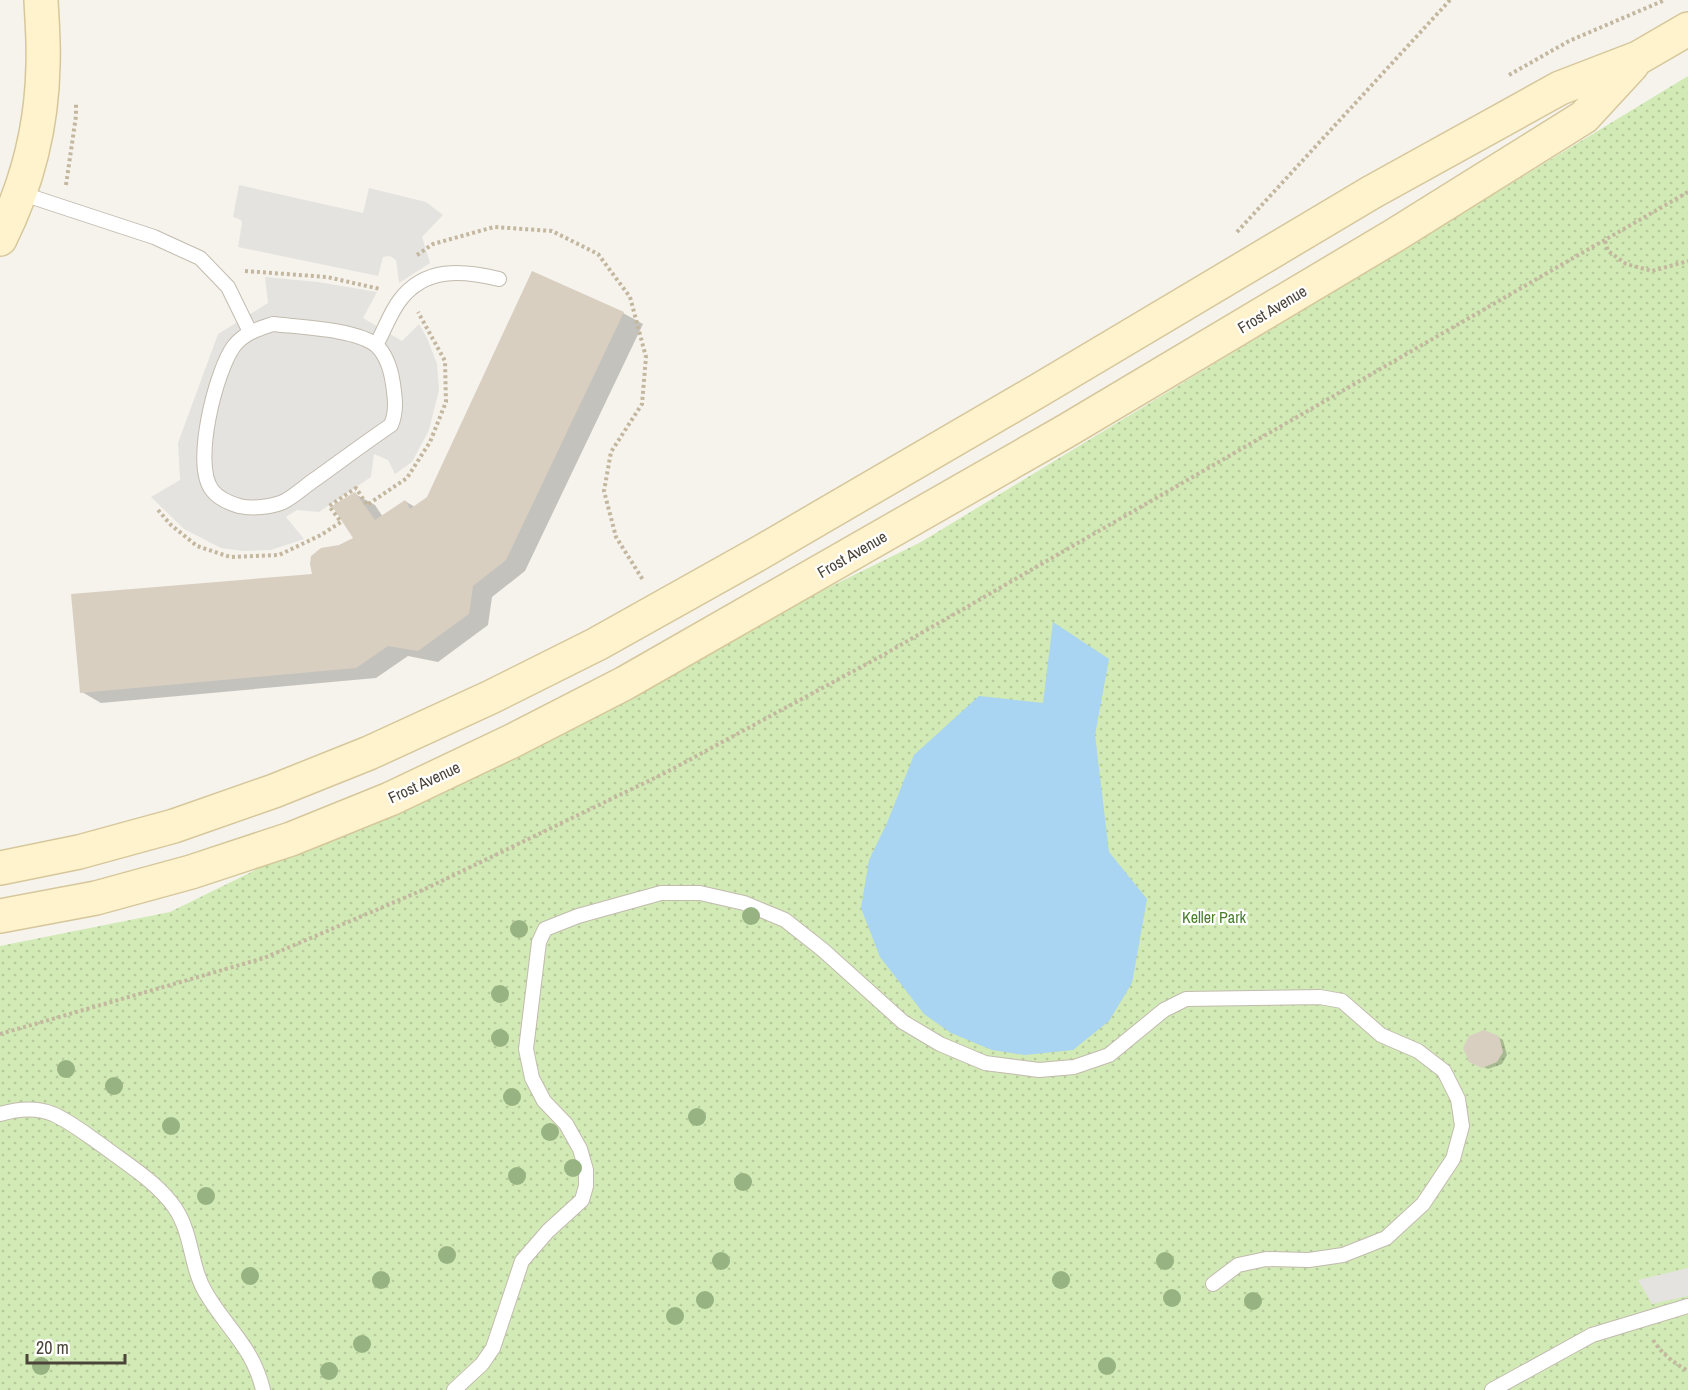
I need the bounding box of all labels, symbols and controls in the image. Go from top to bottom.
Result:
street label: Frost Avenue [1233,280,1311,338]
street label: Frost Avenue [813,525,891,583]
street label: Frost Avenue [384,756,464,808]
park label: Keller Park [1182,906,1247,928]
scale bar [27,1327,124,1365]
text: 20 m [36,1335,69,1360]

